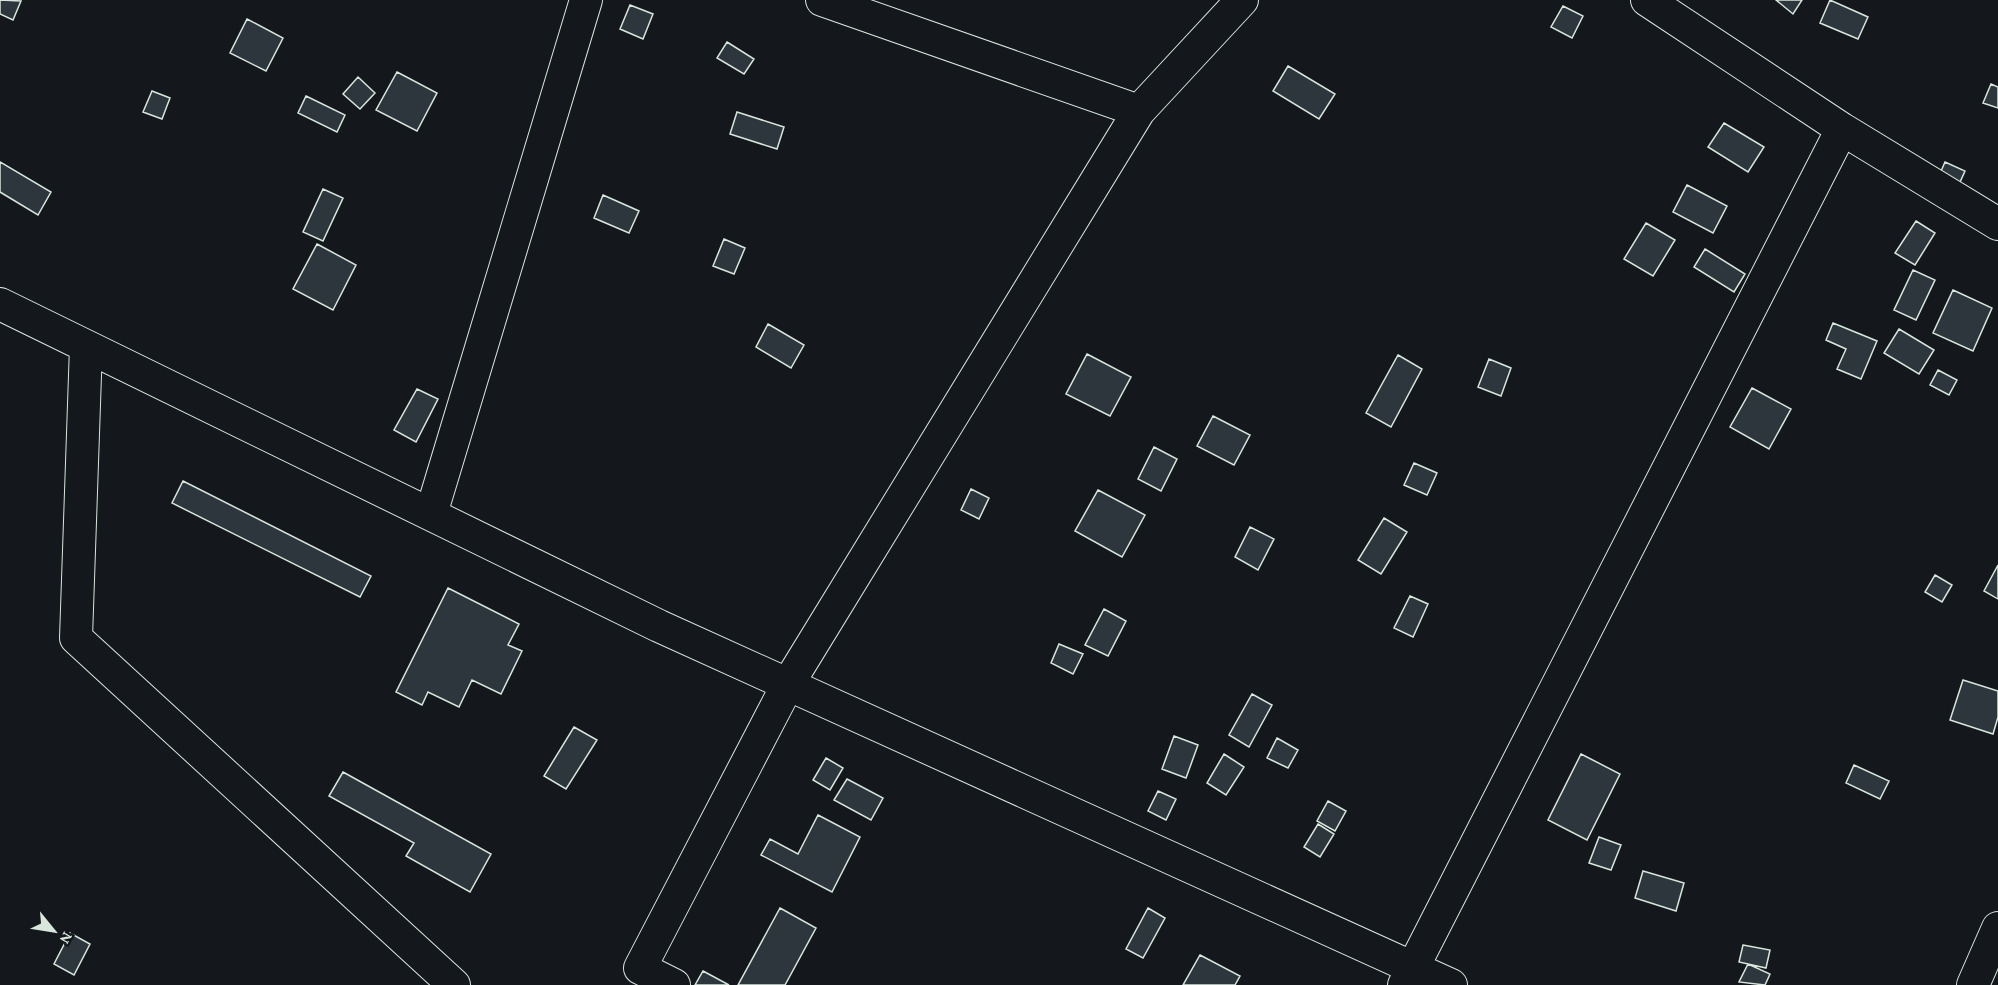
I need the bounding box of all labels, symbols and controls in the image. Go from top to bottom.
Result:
north arrow [24,901,84,961]
text: N [56,929,77,947]

